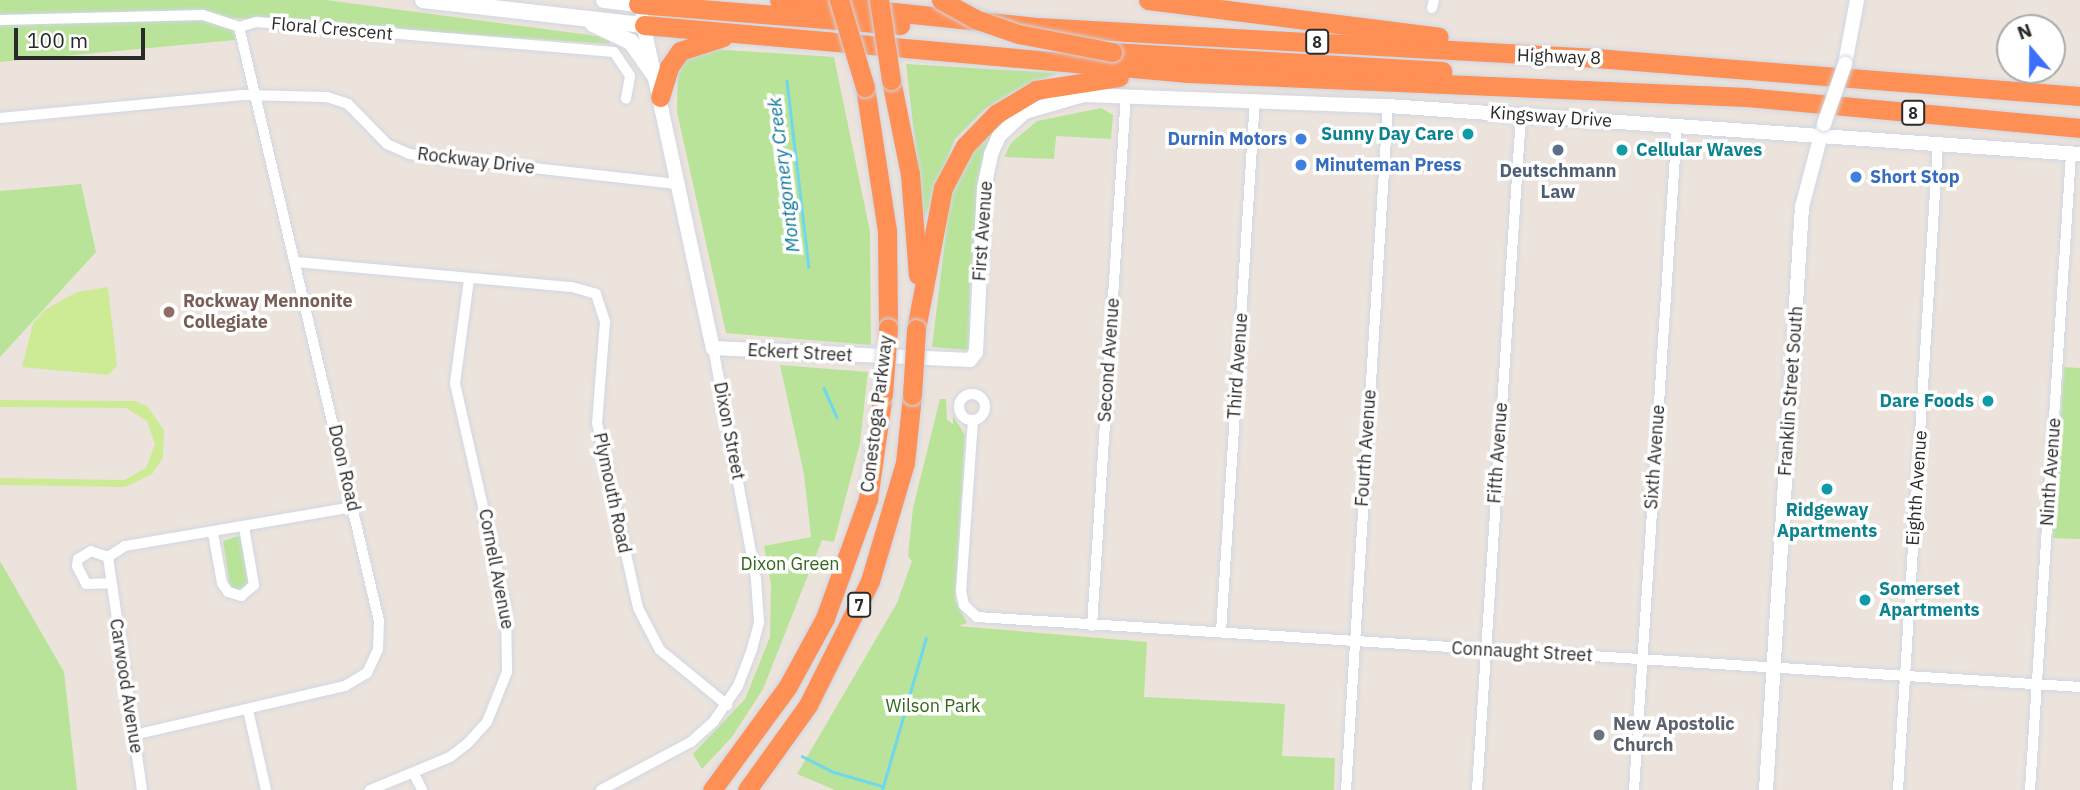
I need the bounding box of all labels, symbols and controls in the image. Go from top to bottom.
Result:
street label: Floral Crescent [270,13,394,45]
scale bar [18,14,149,58]
north arrow [1996,14,2066,84]
text: N [2014,18,2035,45]
text: 100 m [27,26,88,54]
road number: 8 [1305,30,1329,54]
street label: Highway 8 [1517,45,1601,69]
water label: Montgomery Creek [763,96,805,254]
road number: 8 [1901,100,1925,125]
street label: Kingsway Drive [1489,102,1613,132]
place label: Sunny Day Care [1321,123,1454,145]
marker: Sunny Day Care [1460,126,1476,142]
place label: Durnin Motors [1167,128,1287,150]
marker: Durnin Motors [1293,131,1309,147]
place label: Cellular Waves [1636,139,1762,161]
marker: Deutschmann Law [1550,142,1566,158]
marker: Cellular Waves [1614,142,1630,158]
street label: Rockway Drive [416,143,536,179]
place label: Minuteman Press [1315,154,1462,176]
marker: Minuteman Press [1293,157,1309,173]
place label: Deutschmann Law [1499,161,1617,204]
place label: Short Stop [1870,166,1960,188]
marker: Short Stop [1848,169,1864,185]
street label: First Avenue [969,180,997,282]
place label: Rockway Mennonite Collegiate [183,291,353,334]
street label: Second Avenue [1094,297,1124,423]
marker: Rockway Mennonite Collegiate [161,304,177,320]
street label: Franklin Street South [1774,305,1808,477]
street label: Third Avenue [1224,312,1252,420]
street label: Conestoga Parkway [857,334,897,494]
street label: Eckert Street [747,339,853,367]
street label: Dixon Street [709,380,749,482]
street label: Fourth Avenue [1351,389,1381,507]
place label: Dare Foods [1879,390,1974,412]
marker: Dare Foods [1980,393,1996,409]
street label: Fifth Avenue [1484,402,1512,504]
street label: Sixth Avenue [1641,404,1669,510]
street label: Ninth Avenue [2036,417,2066,527]
street label: Doon Road [324,423,364,513]
street label: Eighth Avenue [1902,430,1932,546]
street label: Plymouth Road [589,431,635,555]
marker: Ridgeway Apartments [1819,481,1835,497]
place label: Ridgeway Apartments [1777,500,1877,542]
street label: Cornell Avenue [474,507,518,631]
park label: Dixon Green [740,553,840,575]
place label: Somerset Apartments [1879,579,1980,622]
road number: 7 [847,592,871,618]
marker: Somerset Apartments [1857,592,1873,608]
street label: Carwood Avenue [105,617,147,755]
street label: Connaught Street [1451,638,1593,666]
park label: Wilson Park [885,695,981,717]
place label: New Apostolic Church [1613,714,1735,756]
marker: New Apostolic Church [1591,727,1607,743]

